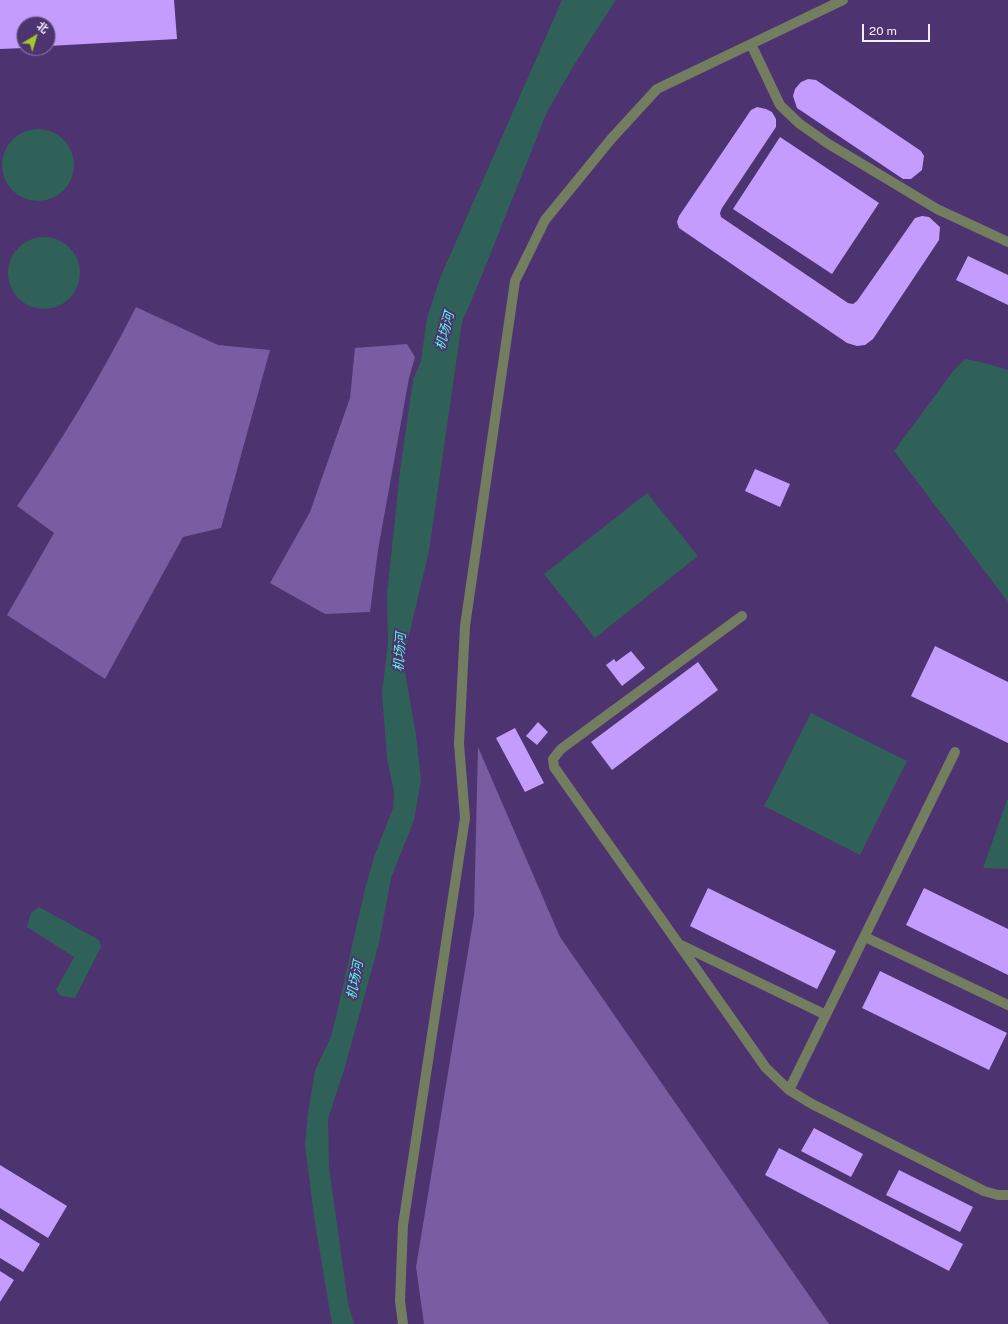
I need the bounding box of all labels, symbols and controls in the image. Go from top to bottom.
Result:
north arrow [16,16,56,56]
scale bar [864,16,932,42]
text: 北 [35,19,51,35]
text: 20 m [869,24,897,38]
water label: 机场河 [432,310,458,352]
water label: 机场河 [391,632,409,672]
water label: 机场河 [344,959,366,1001]

